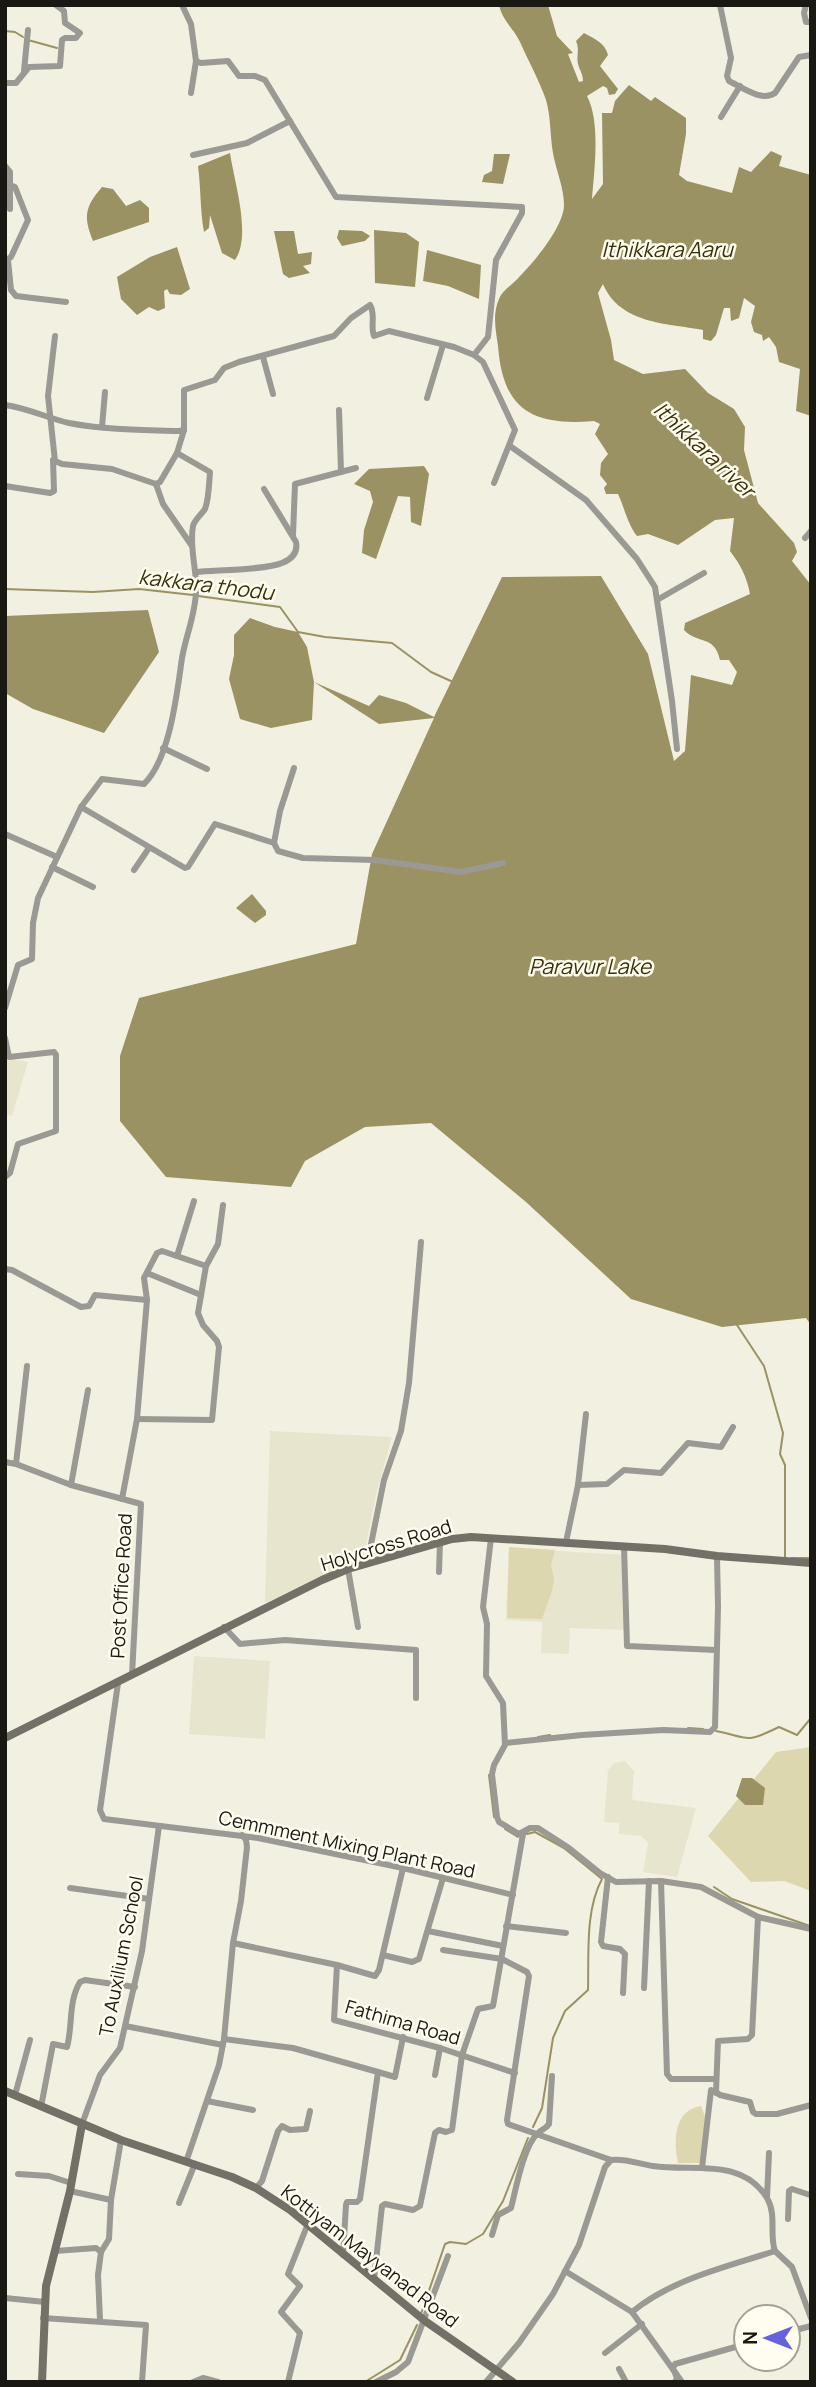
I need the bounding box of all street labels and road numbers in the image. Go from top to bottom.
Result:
street label: Post Office Road [104,1513,138,1659]
street label: Holycross Road [317,1513,455,1577]
street label: Cemmment Mixing Plant Road [216,1804,478,1884]
street label: To Auxilium School [93,1873,149,2039]
street label: Fathima Road [342,1993,464,2051]
street label: Kottiyam Mayyanad Road [276,2178,464,2334]

